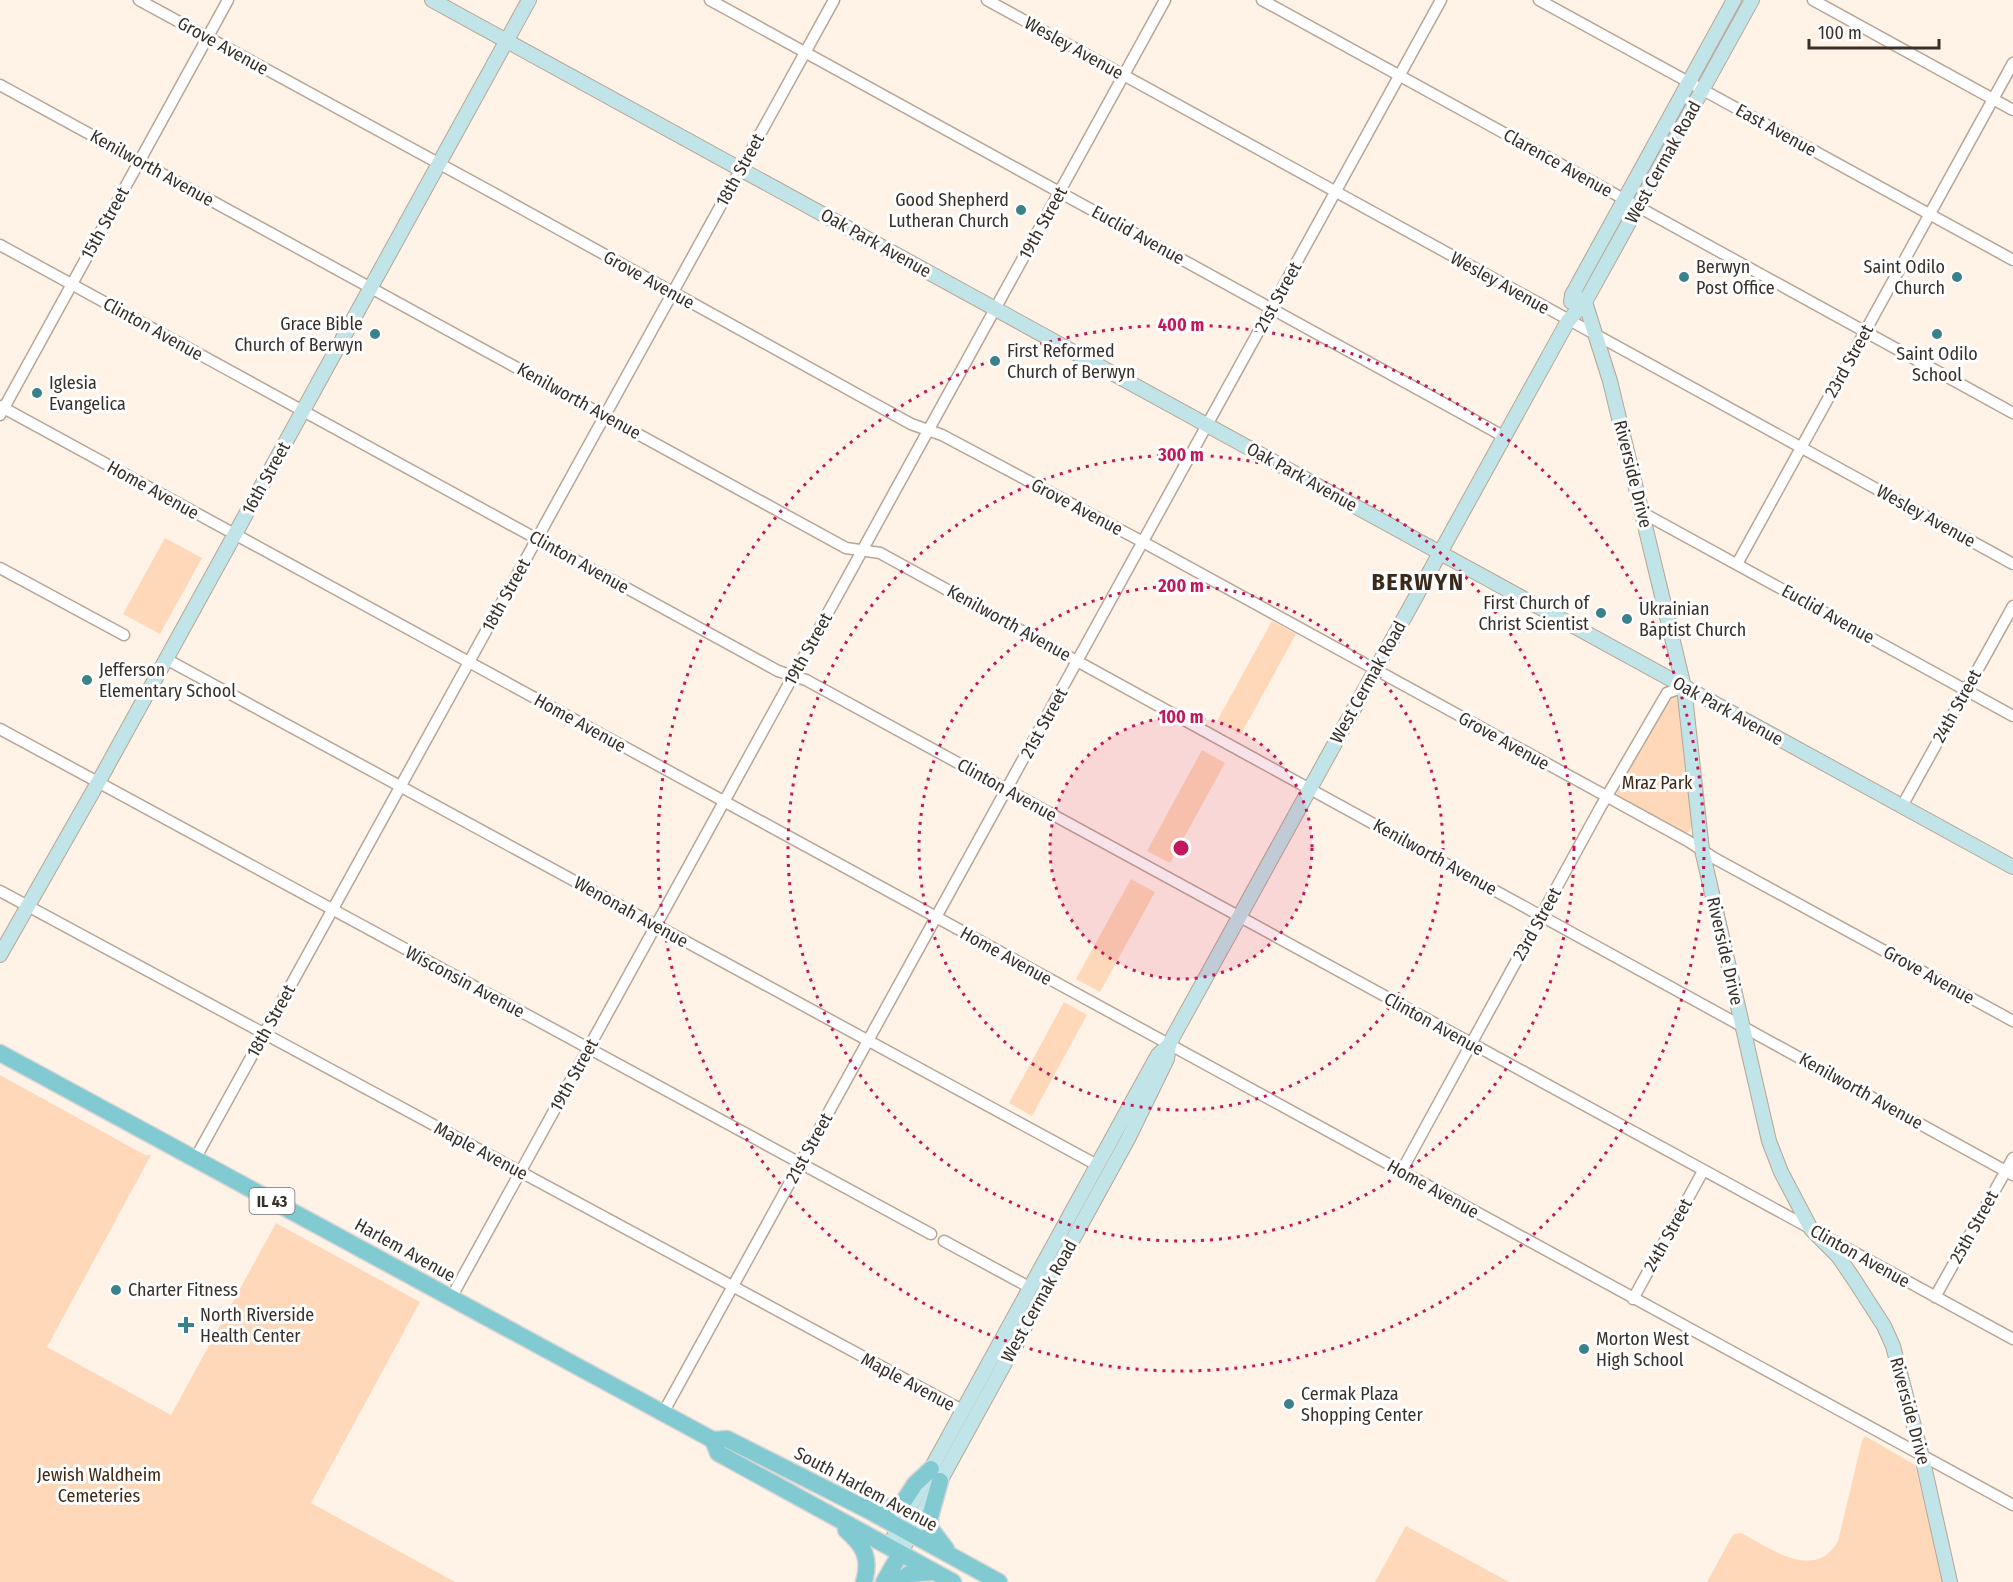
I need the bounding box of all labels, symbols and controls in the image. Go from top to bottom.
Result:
street label: Grove Avenue [174,12,272,80]
street label: Wesley Avenue [1021,12,1127,84]
scale bar [1809,12,1940,50]
text: 100 m [1818,22,1862,44]
street label: West Cermak Road [1620,97,1706,227]
street label: East Avenue [1732,99,1820,161]
street label: Clarence Avenue [1500,124,1616,202]
street label: Kenilworth Avenue [86,125,218,211]
street label: 18th Street [711,130,769,210]
street label: 15th Street [76,183,134,263]
street label: 19th Street [1014,183,1072,263]
place label: Good Shepherd Lutheran Church [889,189,1009,232]
street label: Euclid Avenue [1088,201,1188,270]
marker: Good Shepherd Lutheran Church [1014,203,1028,217]
street label: Oak Park Avenue [817,204,935,282]
street label: Grove Avenue [600,246,698,314]
street label: Wesley Avenue [1447,247,1553,319]
place label: Berwyn Post Office [1696,256,1775,299]
place label: Saint Odilo Church [1863,256,1945,299]
street label: 21st Street [1250,258,1306,336]
marker: Berwyn Post Office [1677,270,1691,284]
marker: Saint Odilo Church [1950,270,1964,284]
street label: Clinton Avenue [99,293,207,365]
place label: Grace Bible Church of Berwyn [234,313,363,356]
text: 400 m [1158,314,1204,336]
street label: 23rd Street [1820,321,1878,401]
marker: Grace Bible Church of Berwyn [368,327,382,341]
marker: Saint Odilo School [1930,327,1944,341]
place label: First Reformed Church of Berwyn [1007,340,1136,383]
place label: Saint Odilo School [1896,343,1978,386]
marker: First Reformed Church of Berwyn [988,354,1002,368]
street label: Kenilworth Avenue [513,358,645,444]
place label: Iglesia Evangelica [49,372,126,415]
marker: Iglesia Evangelica [30,386,44,400]
street label: Riverside Drive [1609,418,1657,530]
street label: 16th Street [237,438,295,518]
street label: Oak Park Avenue [1243,438,1361,516]
text: 300 m [1157,444,1204,466]
street label: Home Avenue [103,456,203,524]
street label: Grove Avenue [1027,474,1127,540]
street label: Wesley Avenue [1873,480,1979,552]
street label: Clinton Avenue [525,526,633,598]
street label: 18th Street [477,555,535,635]
district label: BERWYN [1371,568,1465,596]
text: 200 m [1157,575,1204,597]
street label: Kenilworth Avenue [943,580,1075,666]
street label: Euclid Avenue [1778,580,1878,649]
place label: First Church of Christ Scientist [1478,592,1590,635]
place label: Ukrainian Baptist Church [1639,598,1746,641]
marker: First Church of Christ Scientist [1594,606,1608,620]
street label: 19th Street [779,609,837,689]
marker: Ukrainian Baptist Church [1620,612,1634,626]
street label: West Cermak Road [1325,617,1411,747]
place label: Jefferson Elementary School [99,659,236,702]
street label: 24th Street [1928,666,1986,746]
street label: Oak Park Avenue [1669,672,1787,750]
marker: Jefferson Elementary School [80,673,94,687]
street label: 21st Street [1016,684,1072,762]
street label: Home Avenue [530,689,630,757]
text: 100 m [1159,706,1203,728]
street label: Grove Avenue [1455,707,1553,775]
street label: Clinton Avenue [953,754,1061,826]
park label: Mraz Park [1622,772,1693,794]
street label: Kenilworth Avenue [1369,814,1501,900]
centre of rings [1171,838,1191,858]
street label: Wenonah Avenue [570,872,692,953]
street label: 23rd Street [1508,884,1566,964]
street label: Riverside Drive [1702,895,1748,1007]
street label: Home Avenue [956,922,1056,990]
street label: Wisconsin Avenue [402,941,529,1023]
street label: Grove Avenue [1880,941,1978,1009]
street label: 18th Street [242,981,300,1061]
street label: Clinton Avenue [1380,988,1488,1060]
street label: 19th Street [545,1035,603,1115]
street label: Kenilworth Avenue [1795,1048,1927,1134]
street label: 21st Street [781,1109,837,1187]
street label: Maple Avenue [430,1117,532,1185]
street label: Home Avenue [1383,1155,1483,1223]
street label: 25th Street [1945,1187,2003,1267]
road number: IL 43 [250,1188,294,1214]
street label: 24th Street [1639,1195,1697,1275]
street label: Harlem Avenue [351,1213,459,1287]
street label: Clinton Avenue [1806,1220,1914,1292]
street label: West Cermak Road [996,1236,1082,1366]
place label: Charter Fitness [128,1279,238,1301]
marker: Charter Fitness [109,1283,123,1297]
place label: North Riverside Health Center [200,1304,314,1347]
marker: North Riverside Health Center [177,1316,195,1334]
place label: Morton West High School [1596,1328,1689,1371]
marker: Morton West High School [1577,1342,1591,1356]
street label: Maple Avenue [857,1348,959,1416]
street label: Riverside Drive [1885,1355,1935,1467]
place label: Cermak Plaza Shopping Center [1301,1383,1423,1426]
marker: Cermak Plaza Shopping Center [1282,1397,1296,1411]
street label: South Harlem Avenue [791,1442,942,1536]
park label: Jewish Waldheim Cemeteries [37,1464,161,1507]

